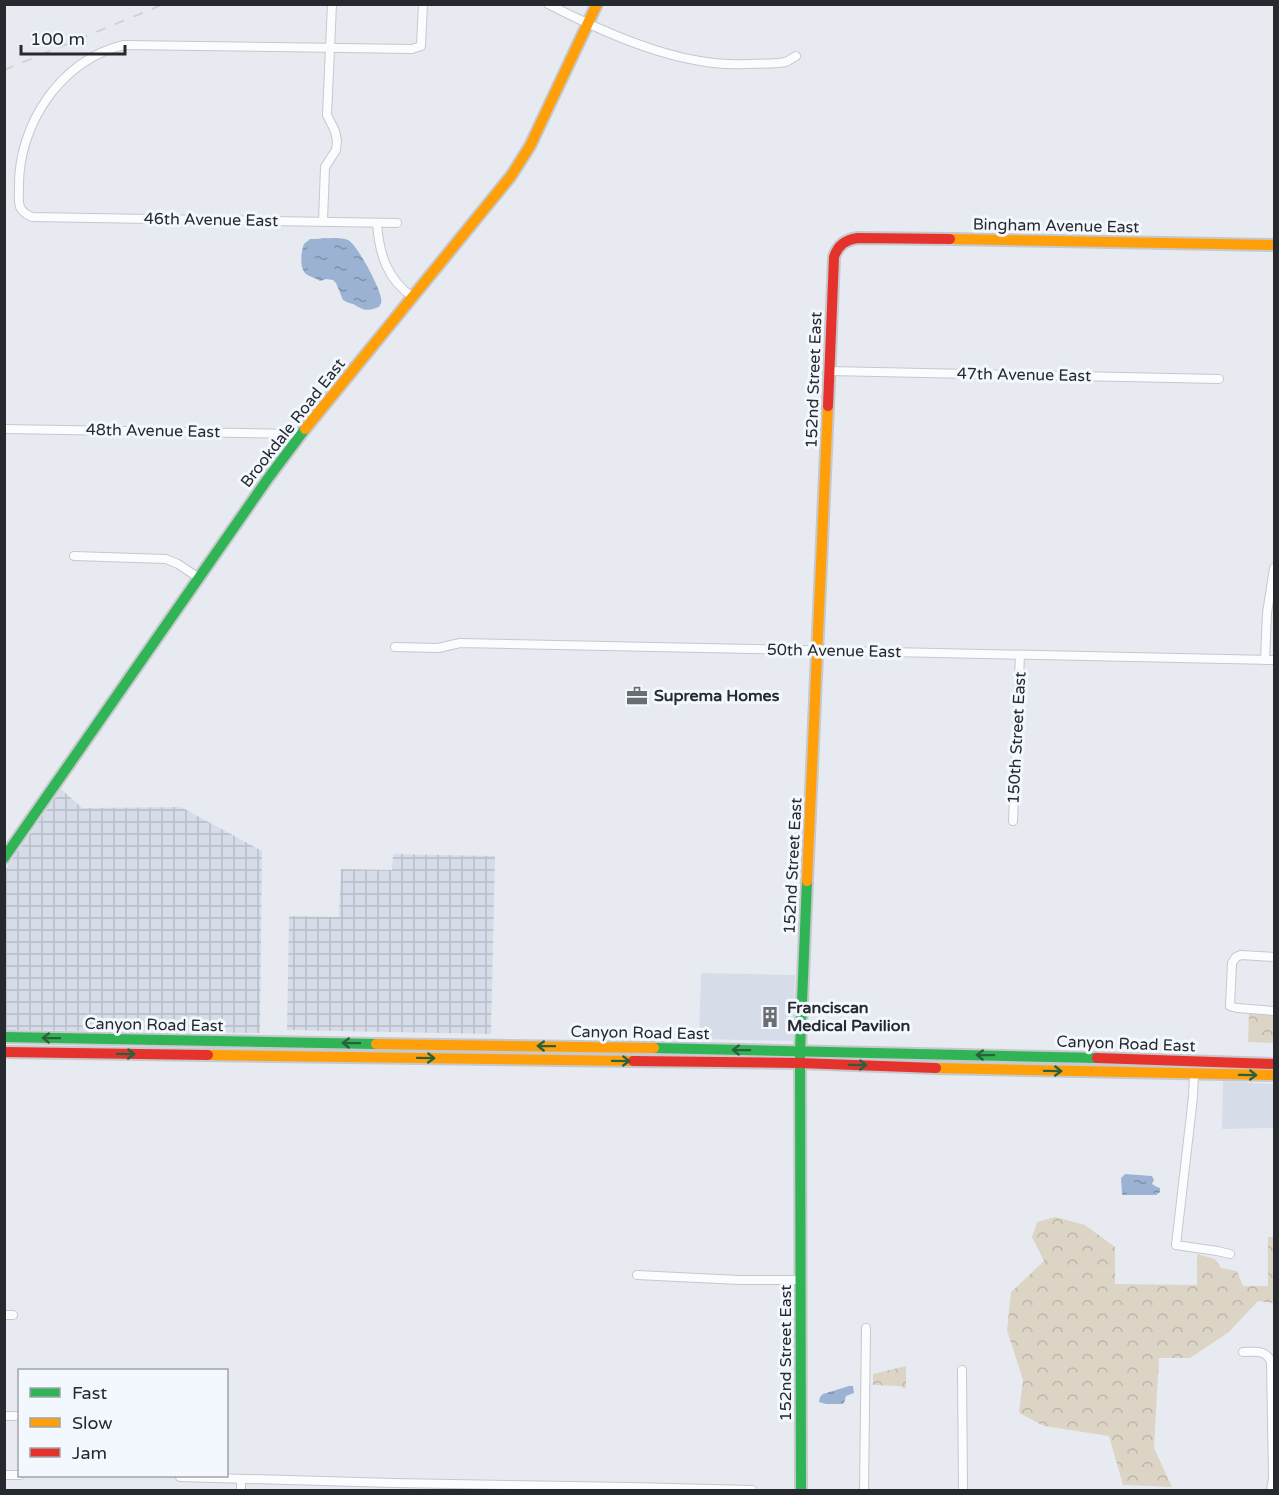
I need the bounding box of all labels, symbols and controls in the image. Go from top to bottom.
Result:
scale bar [21,18,124,56]
text: 100 m [30,28,85,50]
street label: 46th Avenue East [144,209,278,231]
street label: Bingham Avenue East [973,215,1139,237]
street label: 152nd Street East [802,311,826,449]
street label: Brookdale Road East [236,354,350,492]
street label: 47th Avenue East [957,364,1091,386]
street label: 48th Avenue East [86,420,220,442]
street label: 50th Avenue East [767,640,901,662]
street label: 150th Street East [1004,671,1030,805]
office icon: Suprema Homes [625,684,649,708]
place label: Suprema Homes [654,686,780,706]
street label: 152nd Street East [779,797,807,935]
place label: Franciscan Medical Pavilion [787,998,910,1036]
building icon: Franciscan Medical Pavilion [758,1005,782,1029]
street label: Canyon Road East [84,1014,224,1036]
street label: Canyon Road East [570,1022,710,1044]
one-way arrow [42,1032,62,1044]
street label: Canyon Road East [1056,1032,1196,1056]
one-way arrow [342,1037,362,1049]
one-way arrow [537,1041,557,1052]
one-way arrow [732,1044,752,1056]
one-way arrow [115,1048,135,1060]
one-way arrow [976,1049,996,1061]
one-way arrow [415,1052,435,1064]
one-way arrow [610,1055,630,1067]
one-way arrow [848,1059,868,1070]
one-way arrow [1042,1065,1062,1076]
one-way arrow [1237,1069,1257,1080]
street label: 152nd Street East [776,1285,796,1421]
legend [18,1369,228,1477]
text: Fast [72,1382,107,1404]
text: Slow [72,1412,113,1434]
text: Jam [72,1442,107,1464]

